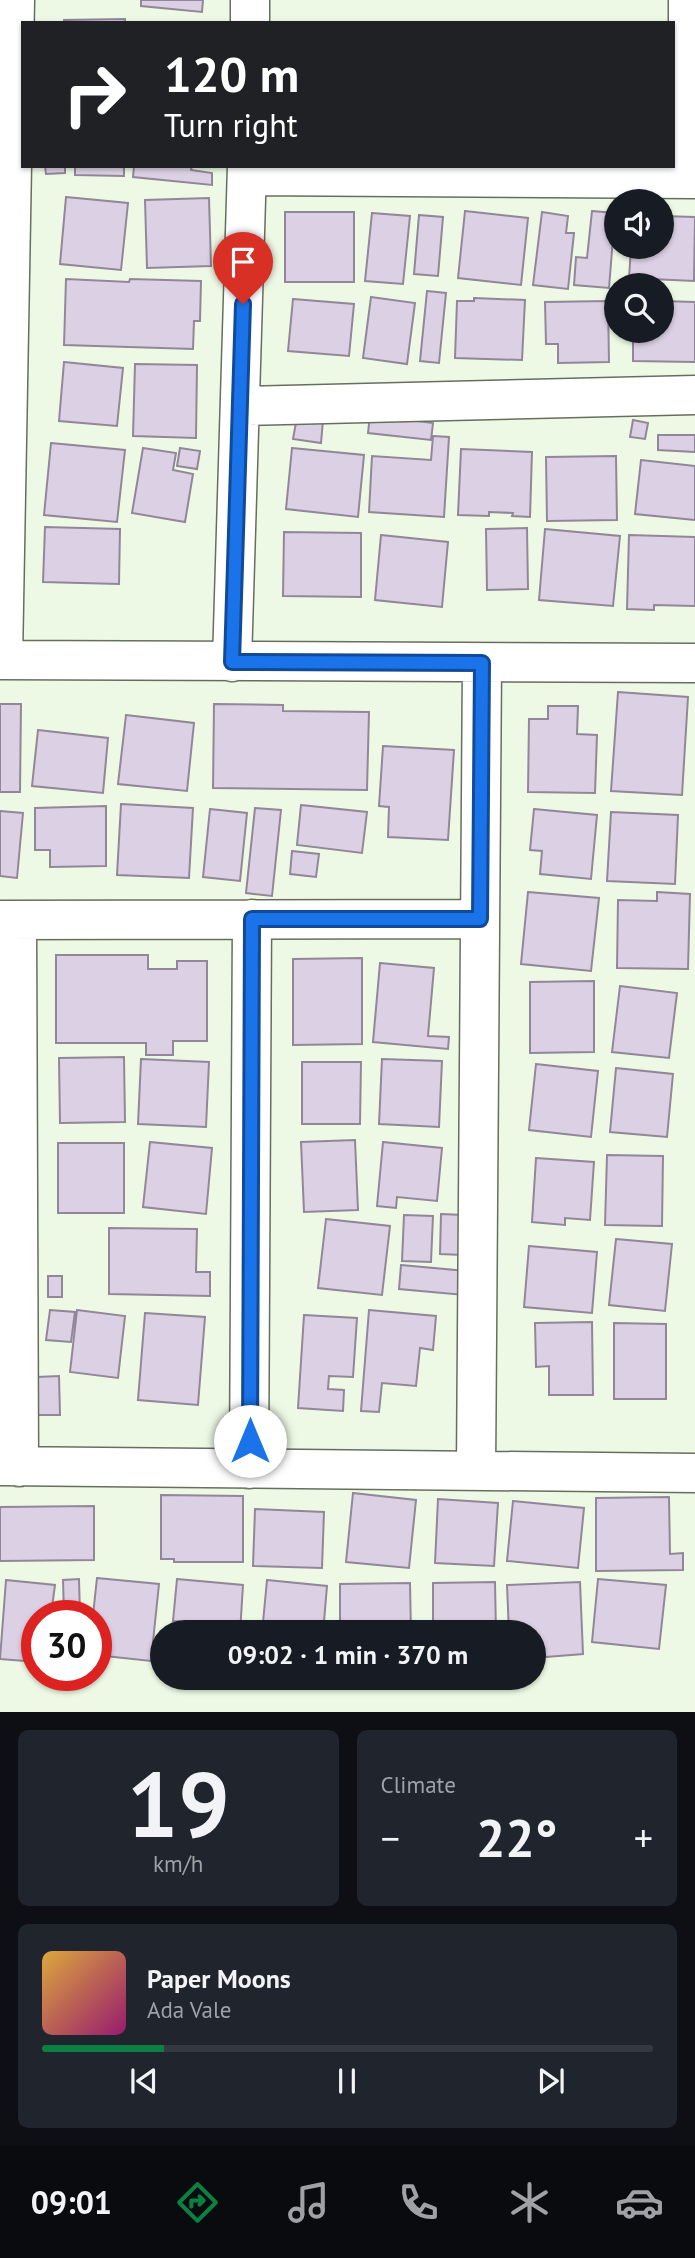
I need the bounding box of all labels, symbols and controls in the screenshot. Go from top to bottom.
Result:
text: 120 m [164,42,299,106]
icon: right [49,49,140,140]
text: Turn right [164,104,298,146]
map controls [604,189,674,343]
button: sound [604,189,674,259]
pin [213,232,273,304]
icon: arrive [224,243,262,281]
button: search [604,273,674,343]
position arrow [213,1404,287,1478]
speed limit sign: 30 [21,1600,112,1691]
text: 09:02 · 1 min · 370 m [228,1638,468,1671]
text: 19 [127,1744,230,1862]
text: Climate [381,1770,456,1799]
text: 22° [476,1804,558,1871]
text: − [381,1813,400,1862]
text: + [634,1813,653,1862]
text: km/h [153,1849,203,1878]
text: Paper Moons [147,1962,291,1995]
text: Ada Vale [147,1995,231,2024]
icon: previous [125,2062,163,2100]
icon: pause [328,2062,366,2100]
icon: next [532,2062,570,2100]
icon: directions [173,2178,222,2227]
icon: music [284,2178,333,2227]
icon: phone [394,2178,443,2227]
icon: climate [505,2178,554,2227]
icon: car [615,2178,664,2227]
text: 09:01 [31,2181,112,2223]

